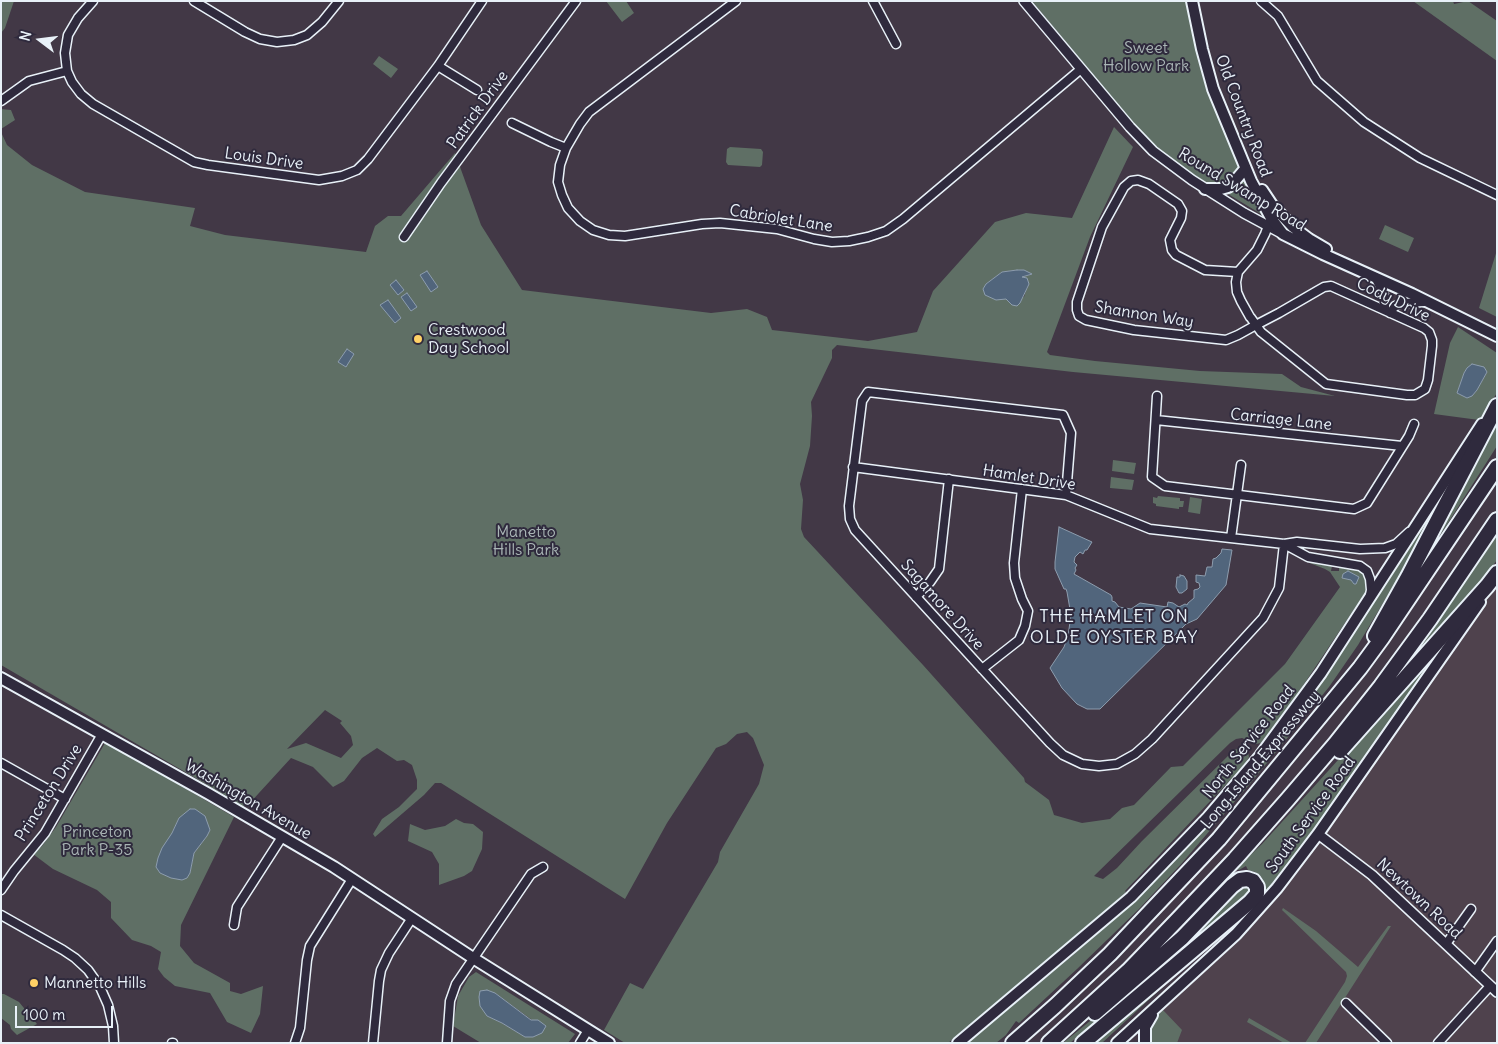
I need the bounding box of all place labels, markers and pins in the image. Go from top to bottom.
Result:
place label: Crestwood Day School [428,320,509,358]
marker: Crestwood Day School [412,333,424,345]
place label: Mannetto Hills [44,973,146,993]
marker: Mannetto Hills [28,977,40,989]

